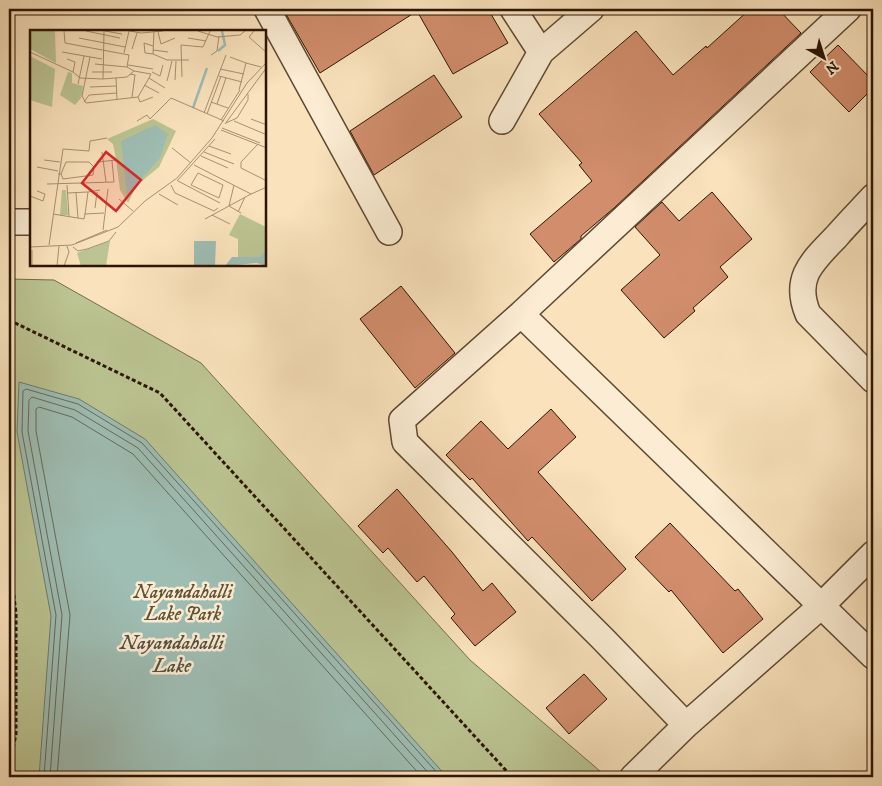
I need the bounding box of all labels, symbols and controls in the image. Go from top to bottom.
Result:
inset map [30,30,266,266]
north arrow [800,32,850,82]
text: N [821,57,842,78]
park label: Nayandahalli Lake Park [133,581,233,626]
water label: Nayandahalli Lake [119,631,226,679]

